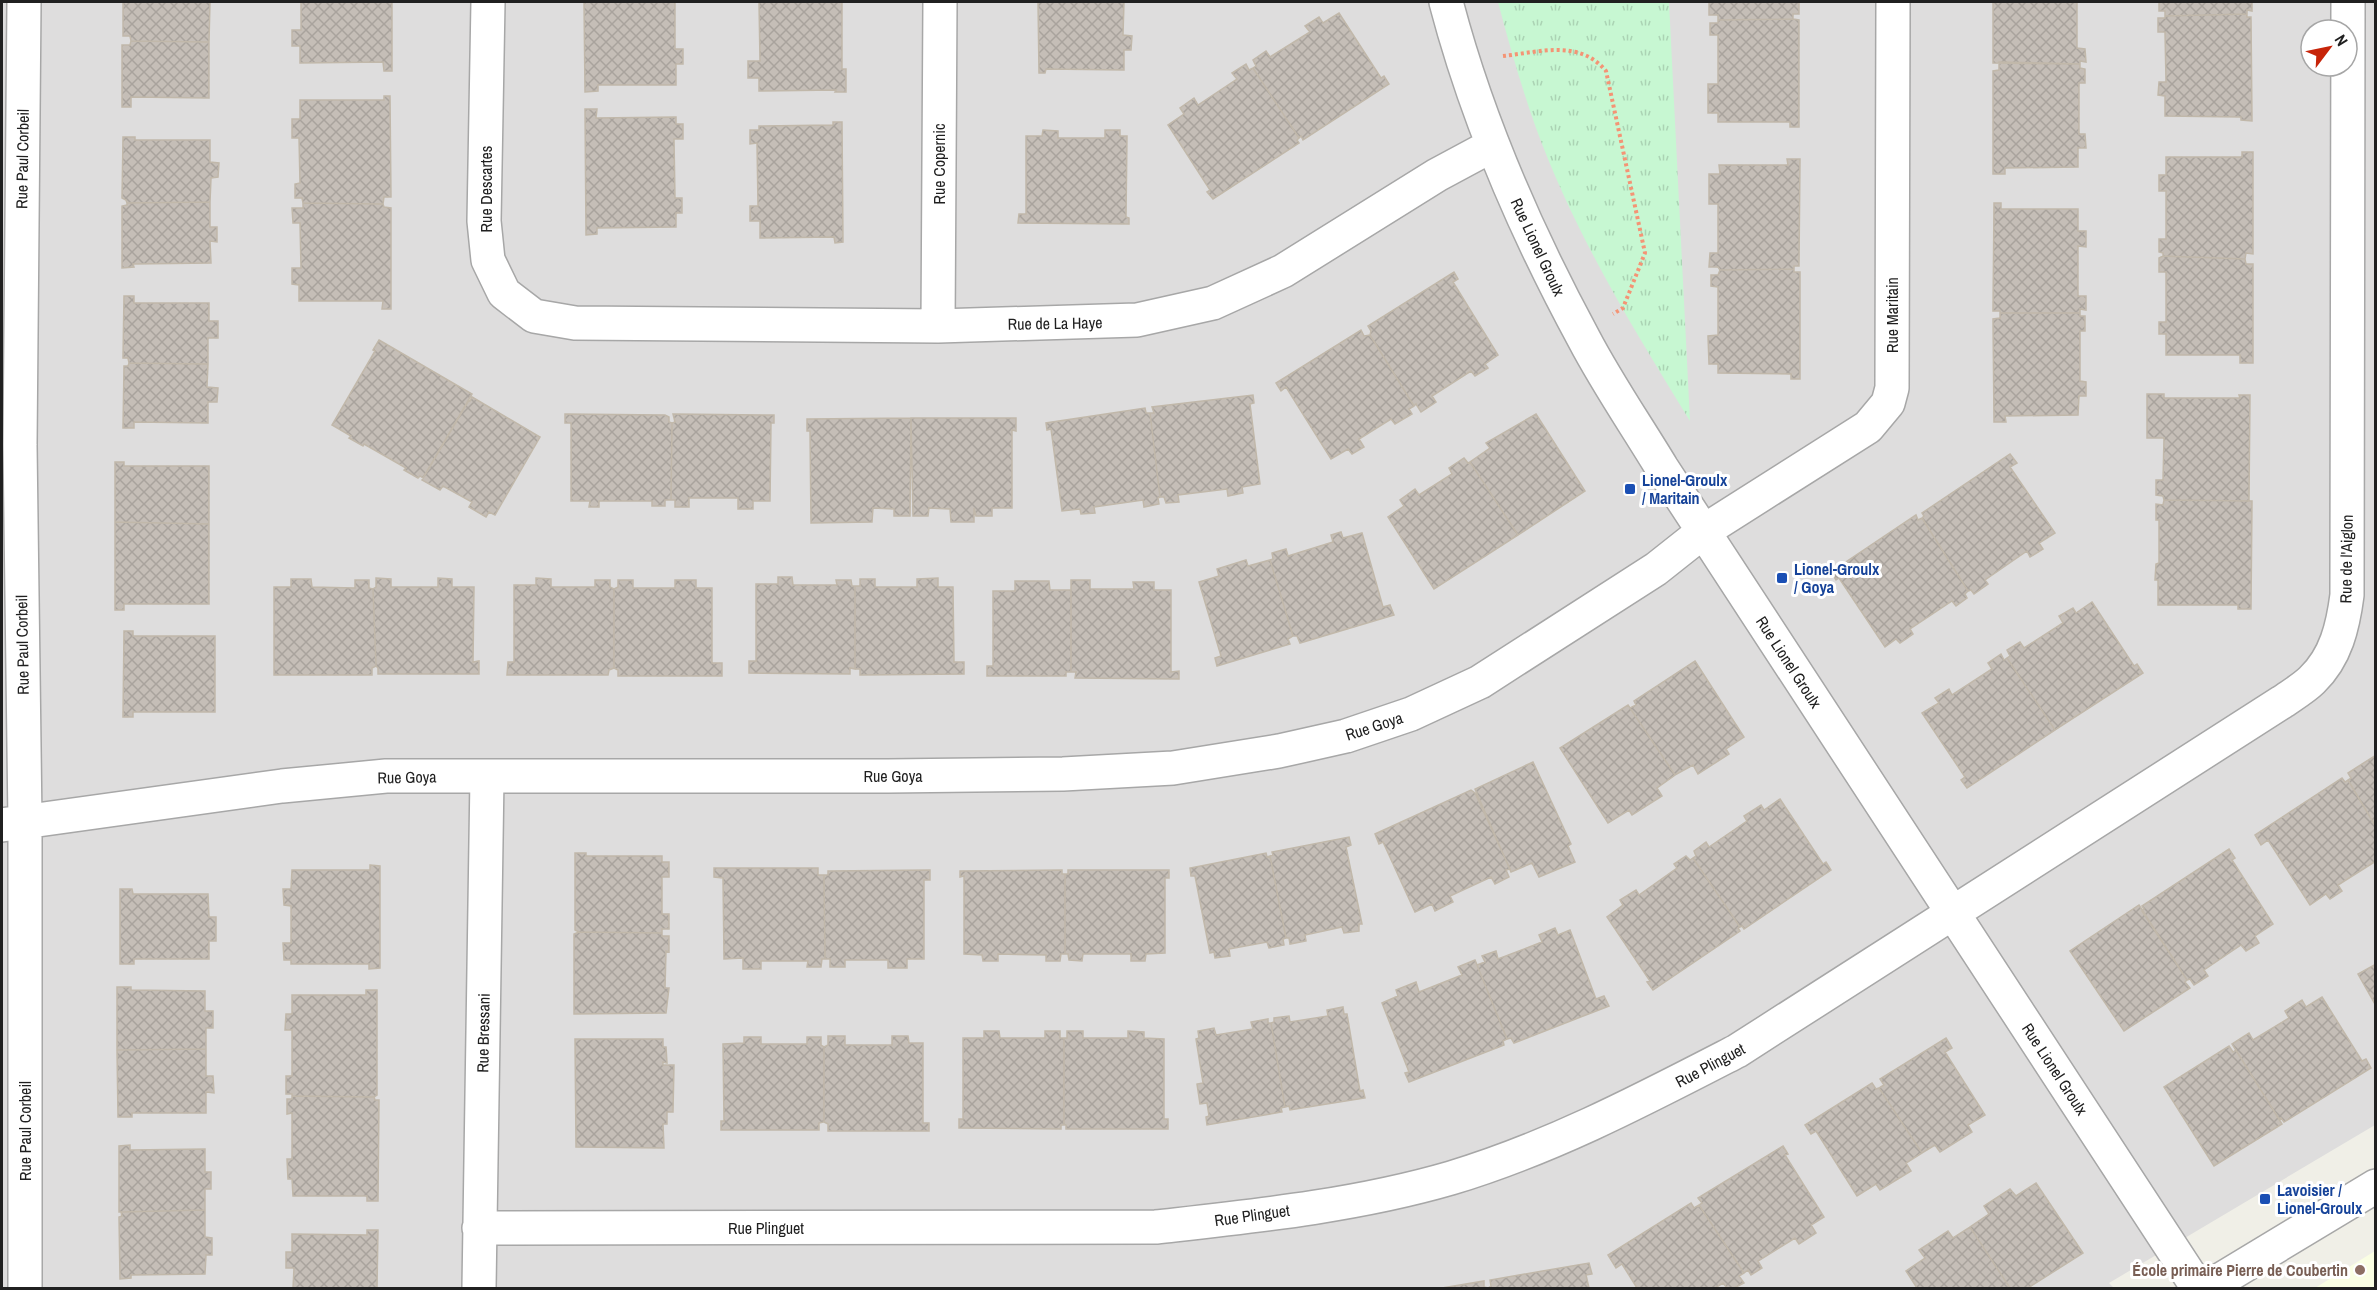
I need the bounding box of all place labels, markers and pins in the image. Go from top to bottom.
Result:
place label: Lionel-Groulx / Maritain [1642,469,1728,509]
marker: Lionel-Groulx / Maritain [1623,482,1637,496]
place label: Lionel-Groulx / Goya [1794,558,1880,598]
marker: Lionel-Groulx / Goya [1775,571,1789,585]
place label: Lavoisier / Lionel-Groulx [2277,1179,2363,1219]
marker: Lavoisier / Lionel-Groulx [2258,1192,2272,1206]
place label: École primaire Pierre de Coubertin [2132,1259,2348,1281]
marker: École primaire Pierre de Coubertin [2353,1263,2367,1277]

